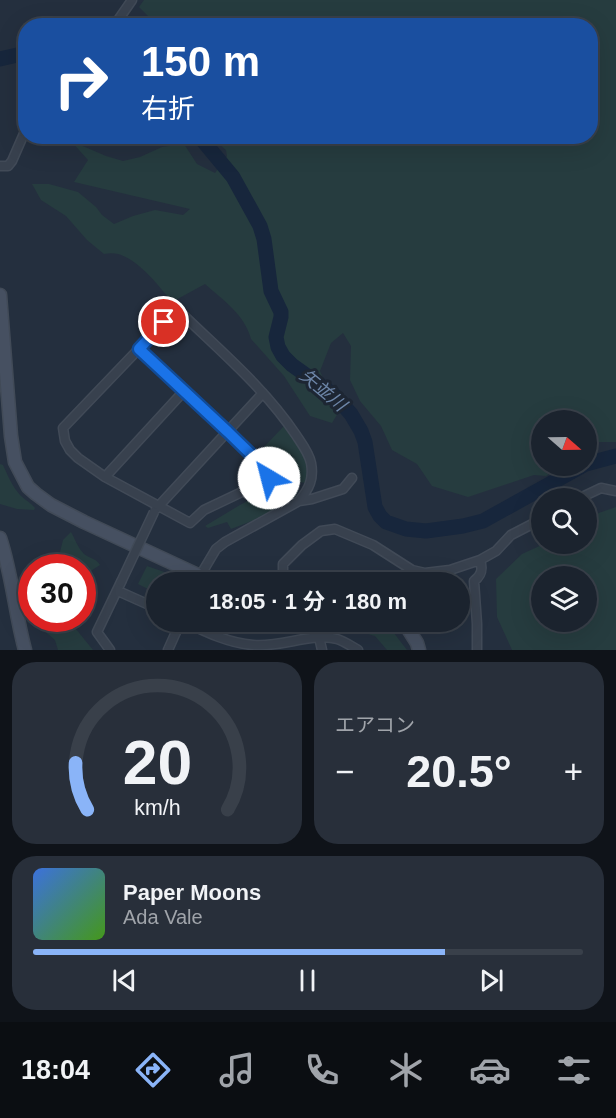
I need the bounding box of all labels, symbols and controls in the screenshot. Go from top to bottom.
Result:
text: 150 m [141,38,260,85]
icon: right [42,42,120,120]
text: 右折 [141,94,195,124]
pin [138,296,189,347]
icon: arrive [147,305,180,338]
water label: 矢並川 [296,365,352,416]
north arrow [531,410,597,476]
map controls [531,410,597,632]
position arrow [237,446,301,510]
button: search [531,488,597,554]
speed limit sign: 30 [18,554,96,632]
button: layers [531,566,597,632]
text: 18:05 · 1 分 · 180 m [209,589,407,614]
text: エアコン [335,714,415,736]
text: 20 [122,728,192,797]
text: 20.5° [406,746,512,797]
text: − [335,753,354,790]
text: + [564,753,583,790]
text: km/h [134,796,180,820]
text: Paper Moons [123,880,261,905]
text: Ada Vale [123,906,203,928]
icon: previous [108,964,141,997]
icon: pause [291,964,324,997]
icon: next [475,964,508,997]
icon: directions [132,1049,174,1091]
icon: music [216,1049,258,1091]
icon: phone [301,1049,343,1091]
icon: climate [385,1049,427,1091]
icon: car [469,1049,511,1091]
icon: filters [553,1049,595,1091]
text: 18:04 [21,1055,90,1085]

